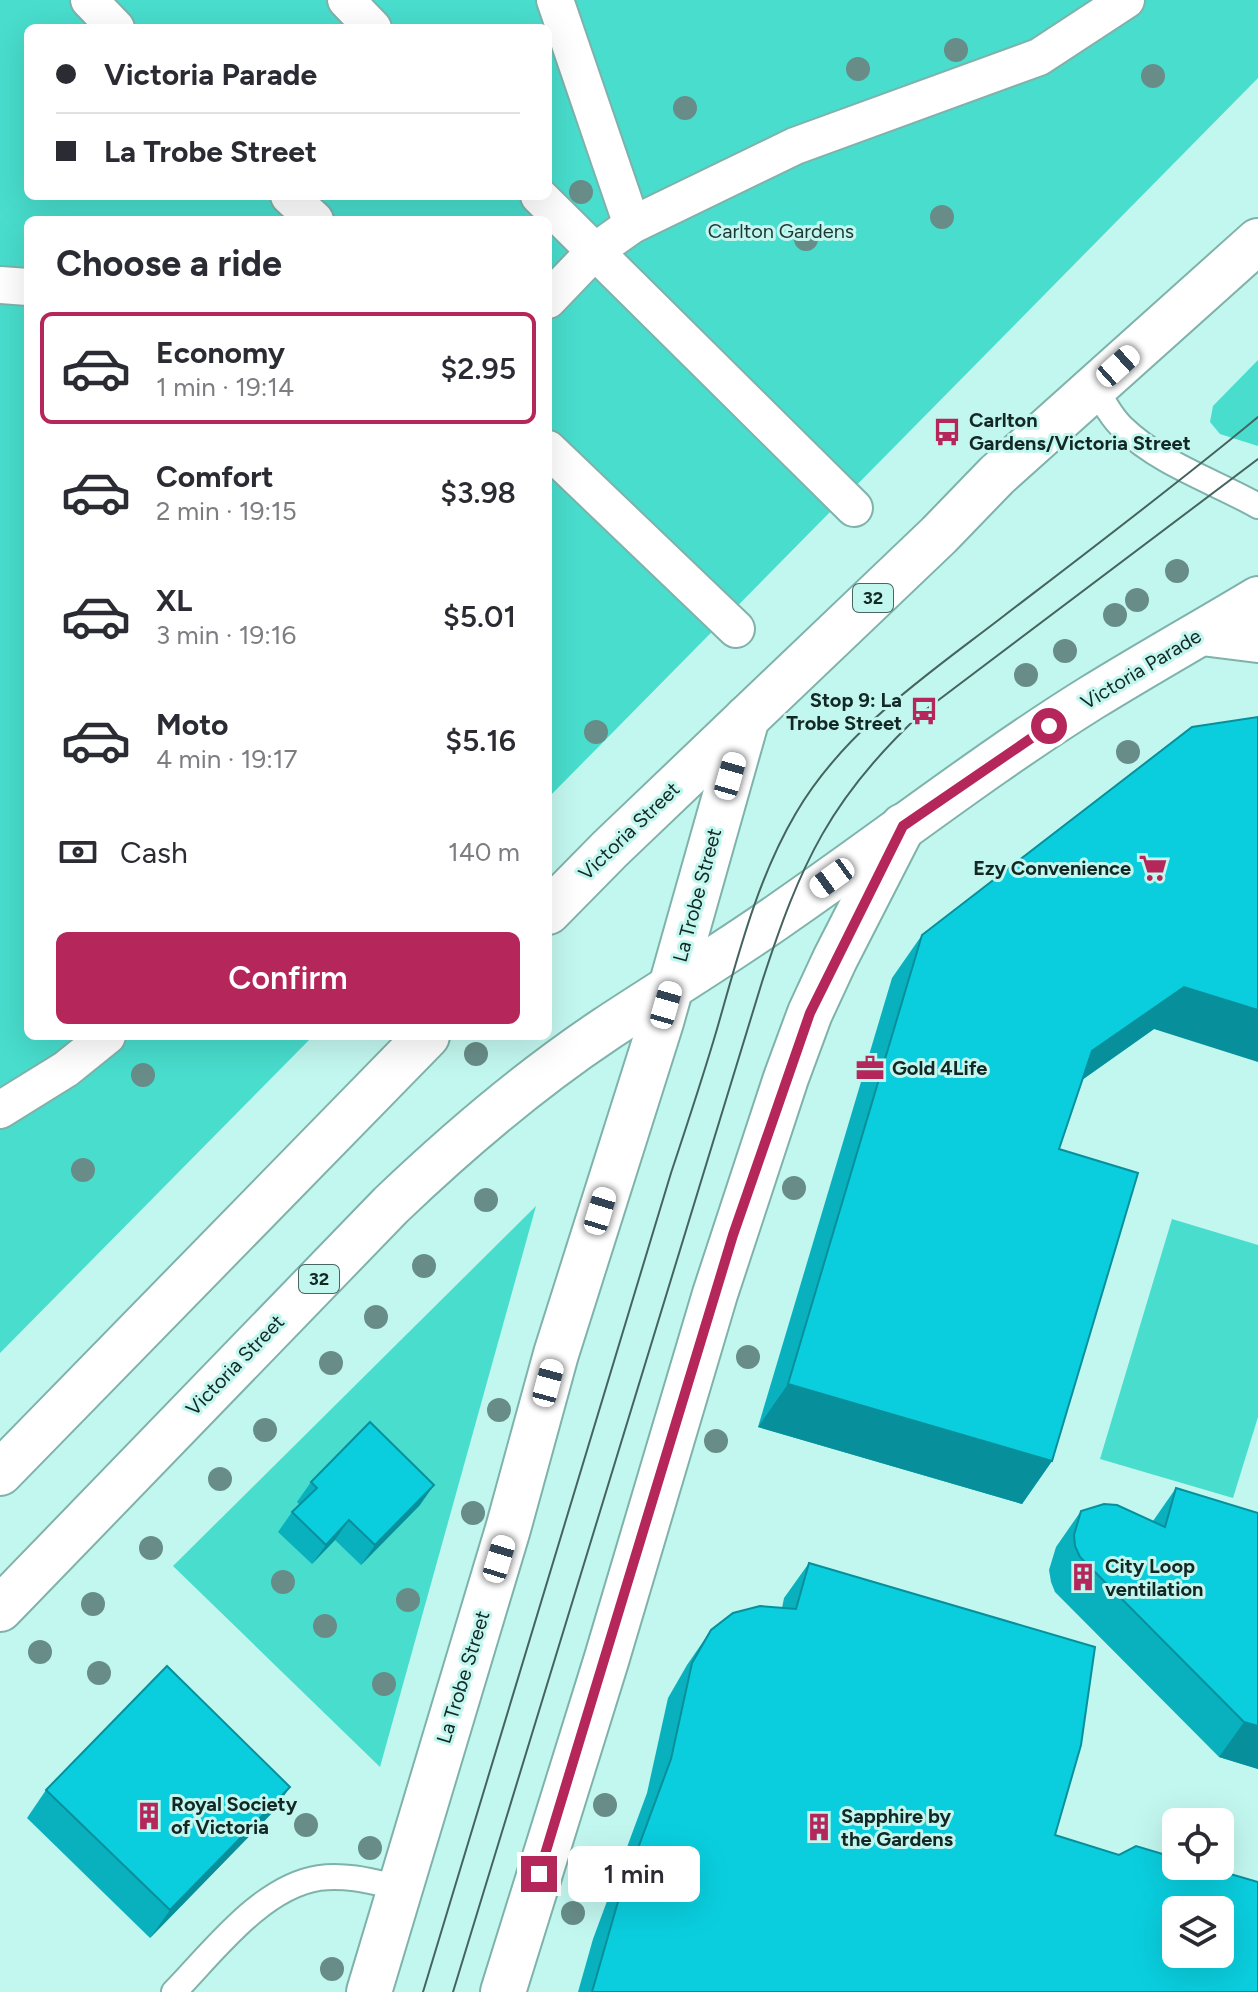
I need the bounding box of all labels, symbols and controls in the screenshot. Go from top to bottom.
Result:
text: Victoria Parade [104,56,317,93]
text: La Trobe Street [104,133,317,170]
park label: Carlton Gardens [708,219,854,243]
text: Choose a ride [56,242,282,285]
icon: car [60,332,132,404]
text: Economy [156,334,285,371]
car [1092,341,1144,391]
text: $2.95 [441,350,516,387]
text: 1 min · 19:14 [156,371,294,403]
place label: Carlton Gardens/Victoria Street [969,408,1191,455]
bus stop icon: Carlton Gardens/Victoria Street [932,417,962,447]
icon: car [60,456,132,528]
text: Comfort [156,458,274,495]
text: $3.98 [440,474,516,511]
text: 2 min · 19:15 [156,495,297,527]
icon: car [60,580,132,652]
text: XL [156,582,192,619]
road number: 32 [853,584,893,612]
text: $5.01 [443,598,516,635]
text: 3 min · 19:16 [156,619,296,651]
street label: Victoria Parade [1076,624,1206,714]
place label: Stop 9: La Trobe Street [786,688,902,735]
bus stop icon: Stop 9: La Trobe Street [909,696,939,726]
icon: car [60,704,132,776]
text: Moto [156,706,228,743]
route start [1031,708,1067,744]
text: $5.16 [445,722,516,759]
text: 4 min · 19:17 [156,743,297,775]
car [712,750,748,802]
street label: Victoria Street [574,777,684,885]
street label: La Trobe Street [668,825,726,965]
icon: cash [56,830,100,874]
text: Cash [120,834,188,871]
text: 140 m [448,836,520,868]
supermarket icon: Ezy Convenience [1138,853,1168,883]
car [806,854,858,902]
place label: Ezy Convenience [973,856,1131,880]
button: Confirm [56,932,520,1024]
car [648,979,684,1031]
office icon: Gold 4Life [855,1053,885,1083]
place label: Gold 4Life [892,1056,987,1080]
car [582,1185,618,1237]
road number: 32 [299,1265,339,1293]
street label: Victoria Street [181,1310,289,1420]
car [530,1357,566,1409]
car [481,1533,517,1585]
place label: City Loop ventilation [1105,1554,1203,1601]
building icon: City Loop ventilation [1068,1562,1098,1592]
street label: La Trobe Street [431,1608,495,1746]
place label: Royal Society of Victoria [171,1792,298,1839]
building icon: Royal Society of Victoria [134,1801,164,1831]
place label: Sapphire by the Gardens [841,1804,953,1851]
map controls [1162,1808,1234,1968]
button: locate [1162,1808,1234,1880]
building icon: Sapphire by the Gardens [804,1812,834,1842]
callout: 1 min [567,1846,699,1902]
route end [521,1856,557,1892]
text: 1 min [604,1858,664,1890]
button: layers [1162,1896,1234,1968]

